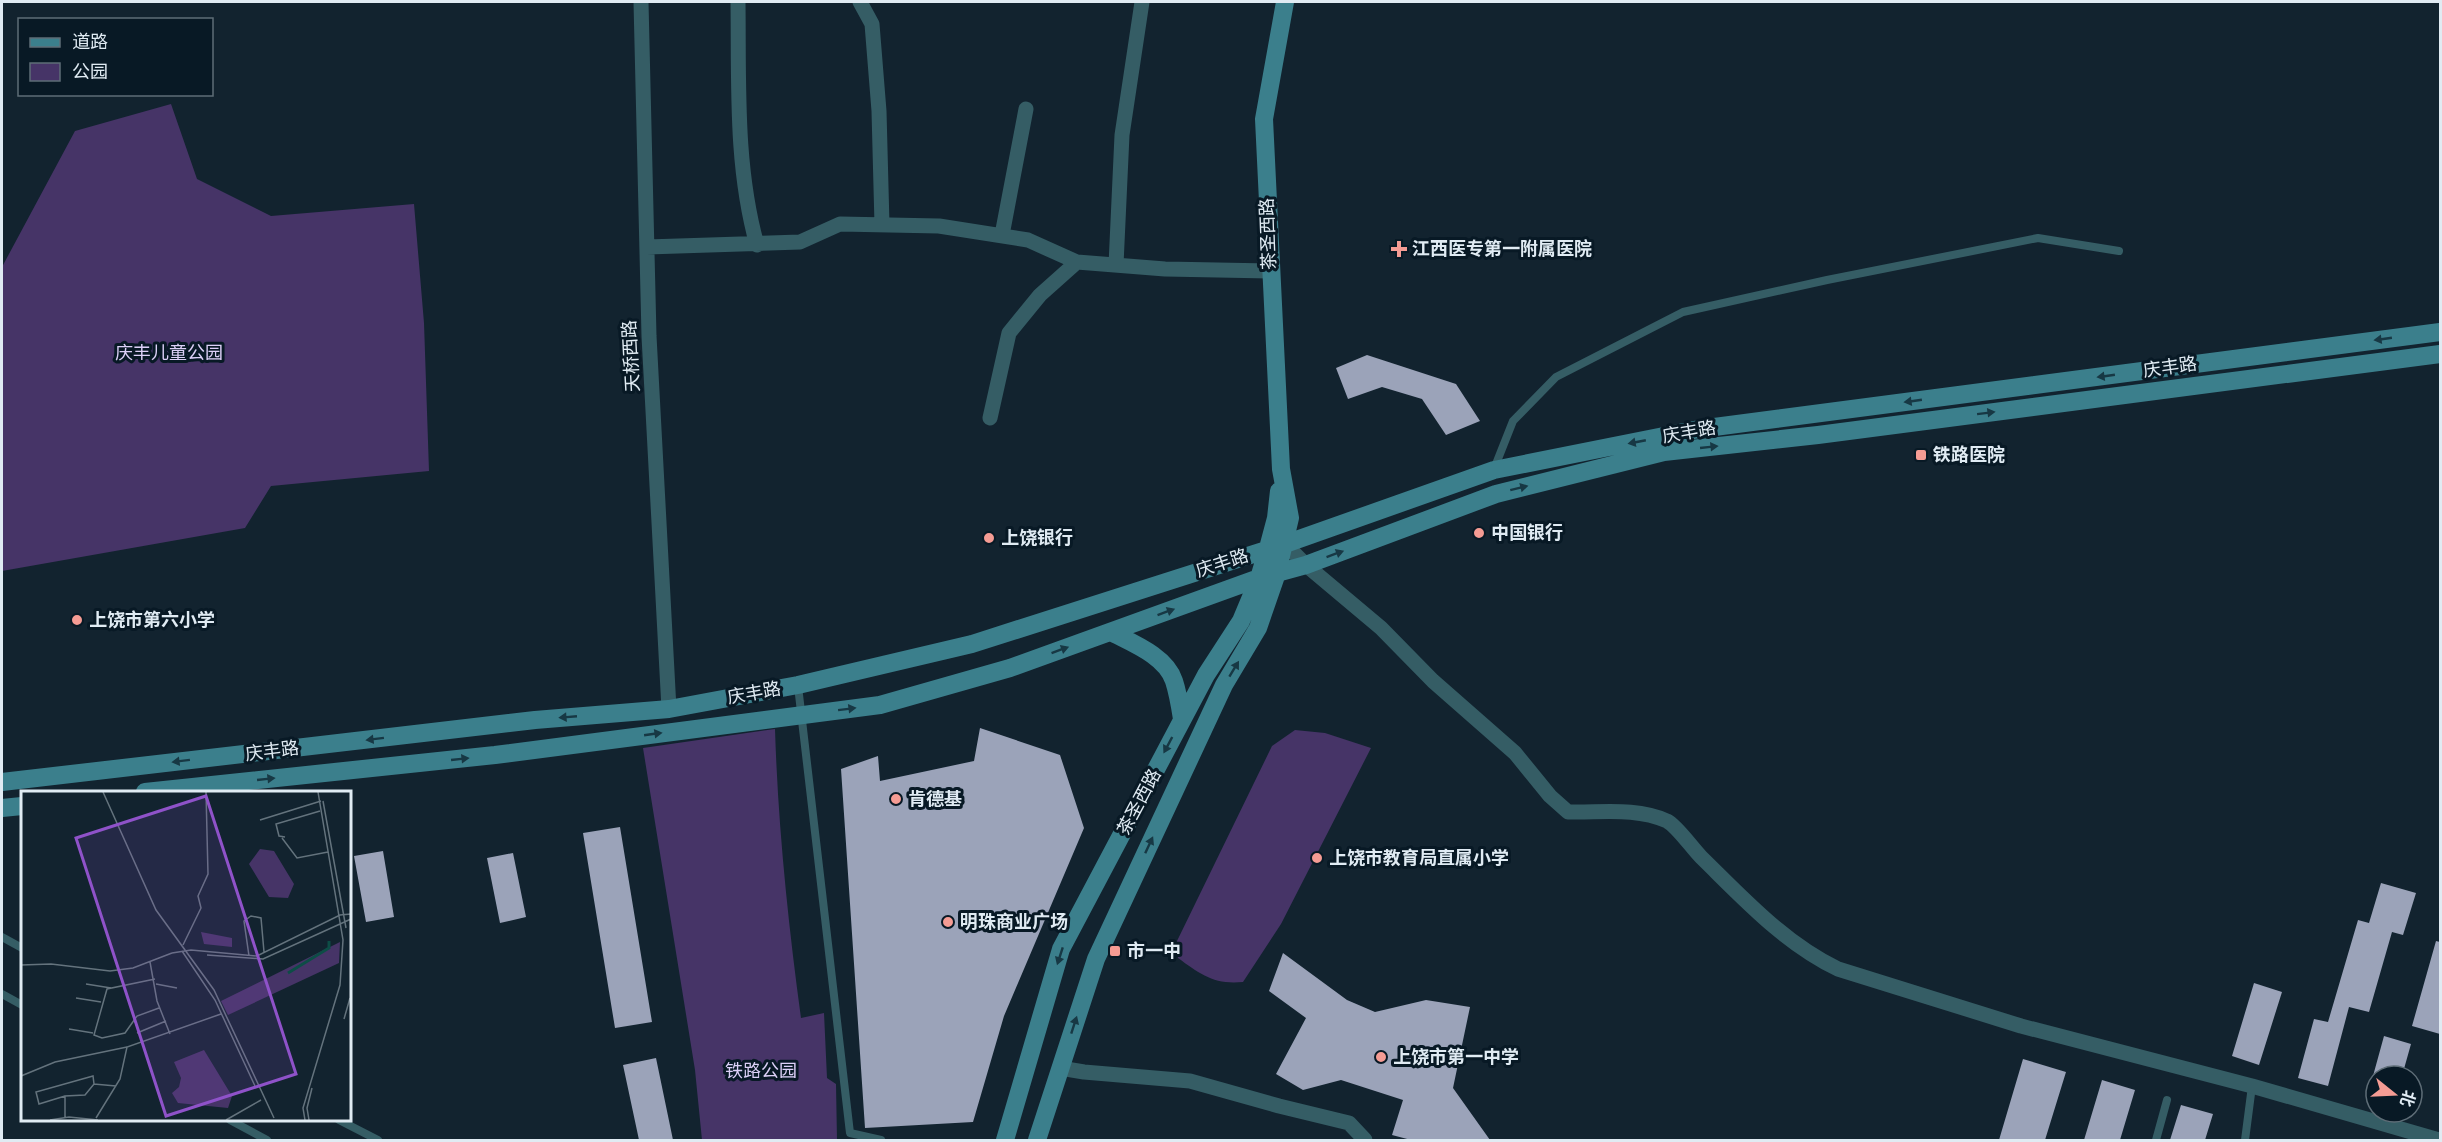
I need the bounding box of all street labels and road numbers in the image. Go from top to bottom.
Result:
street label: 茶圣西路 [1255,198,1279,270]
street label: 天桥西路 [617,320,643,393]
street label: 庆丰路 [2142,351,2198,381]
street label: 庆丰路 [1660,415,1717,447]
street label: 庆丰路 [1193,543,1251,581]
street label: 庆丰路 [725,676,782,708]
street label: 庆丰路 [244,736,300,764]
street label: 茶圣西路 [1112,765,1165,838]

